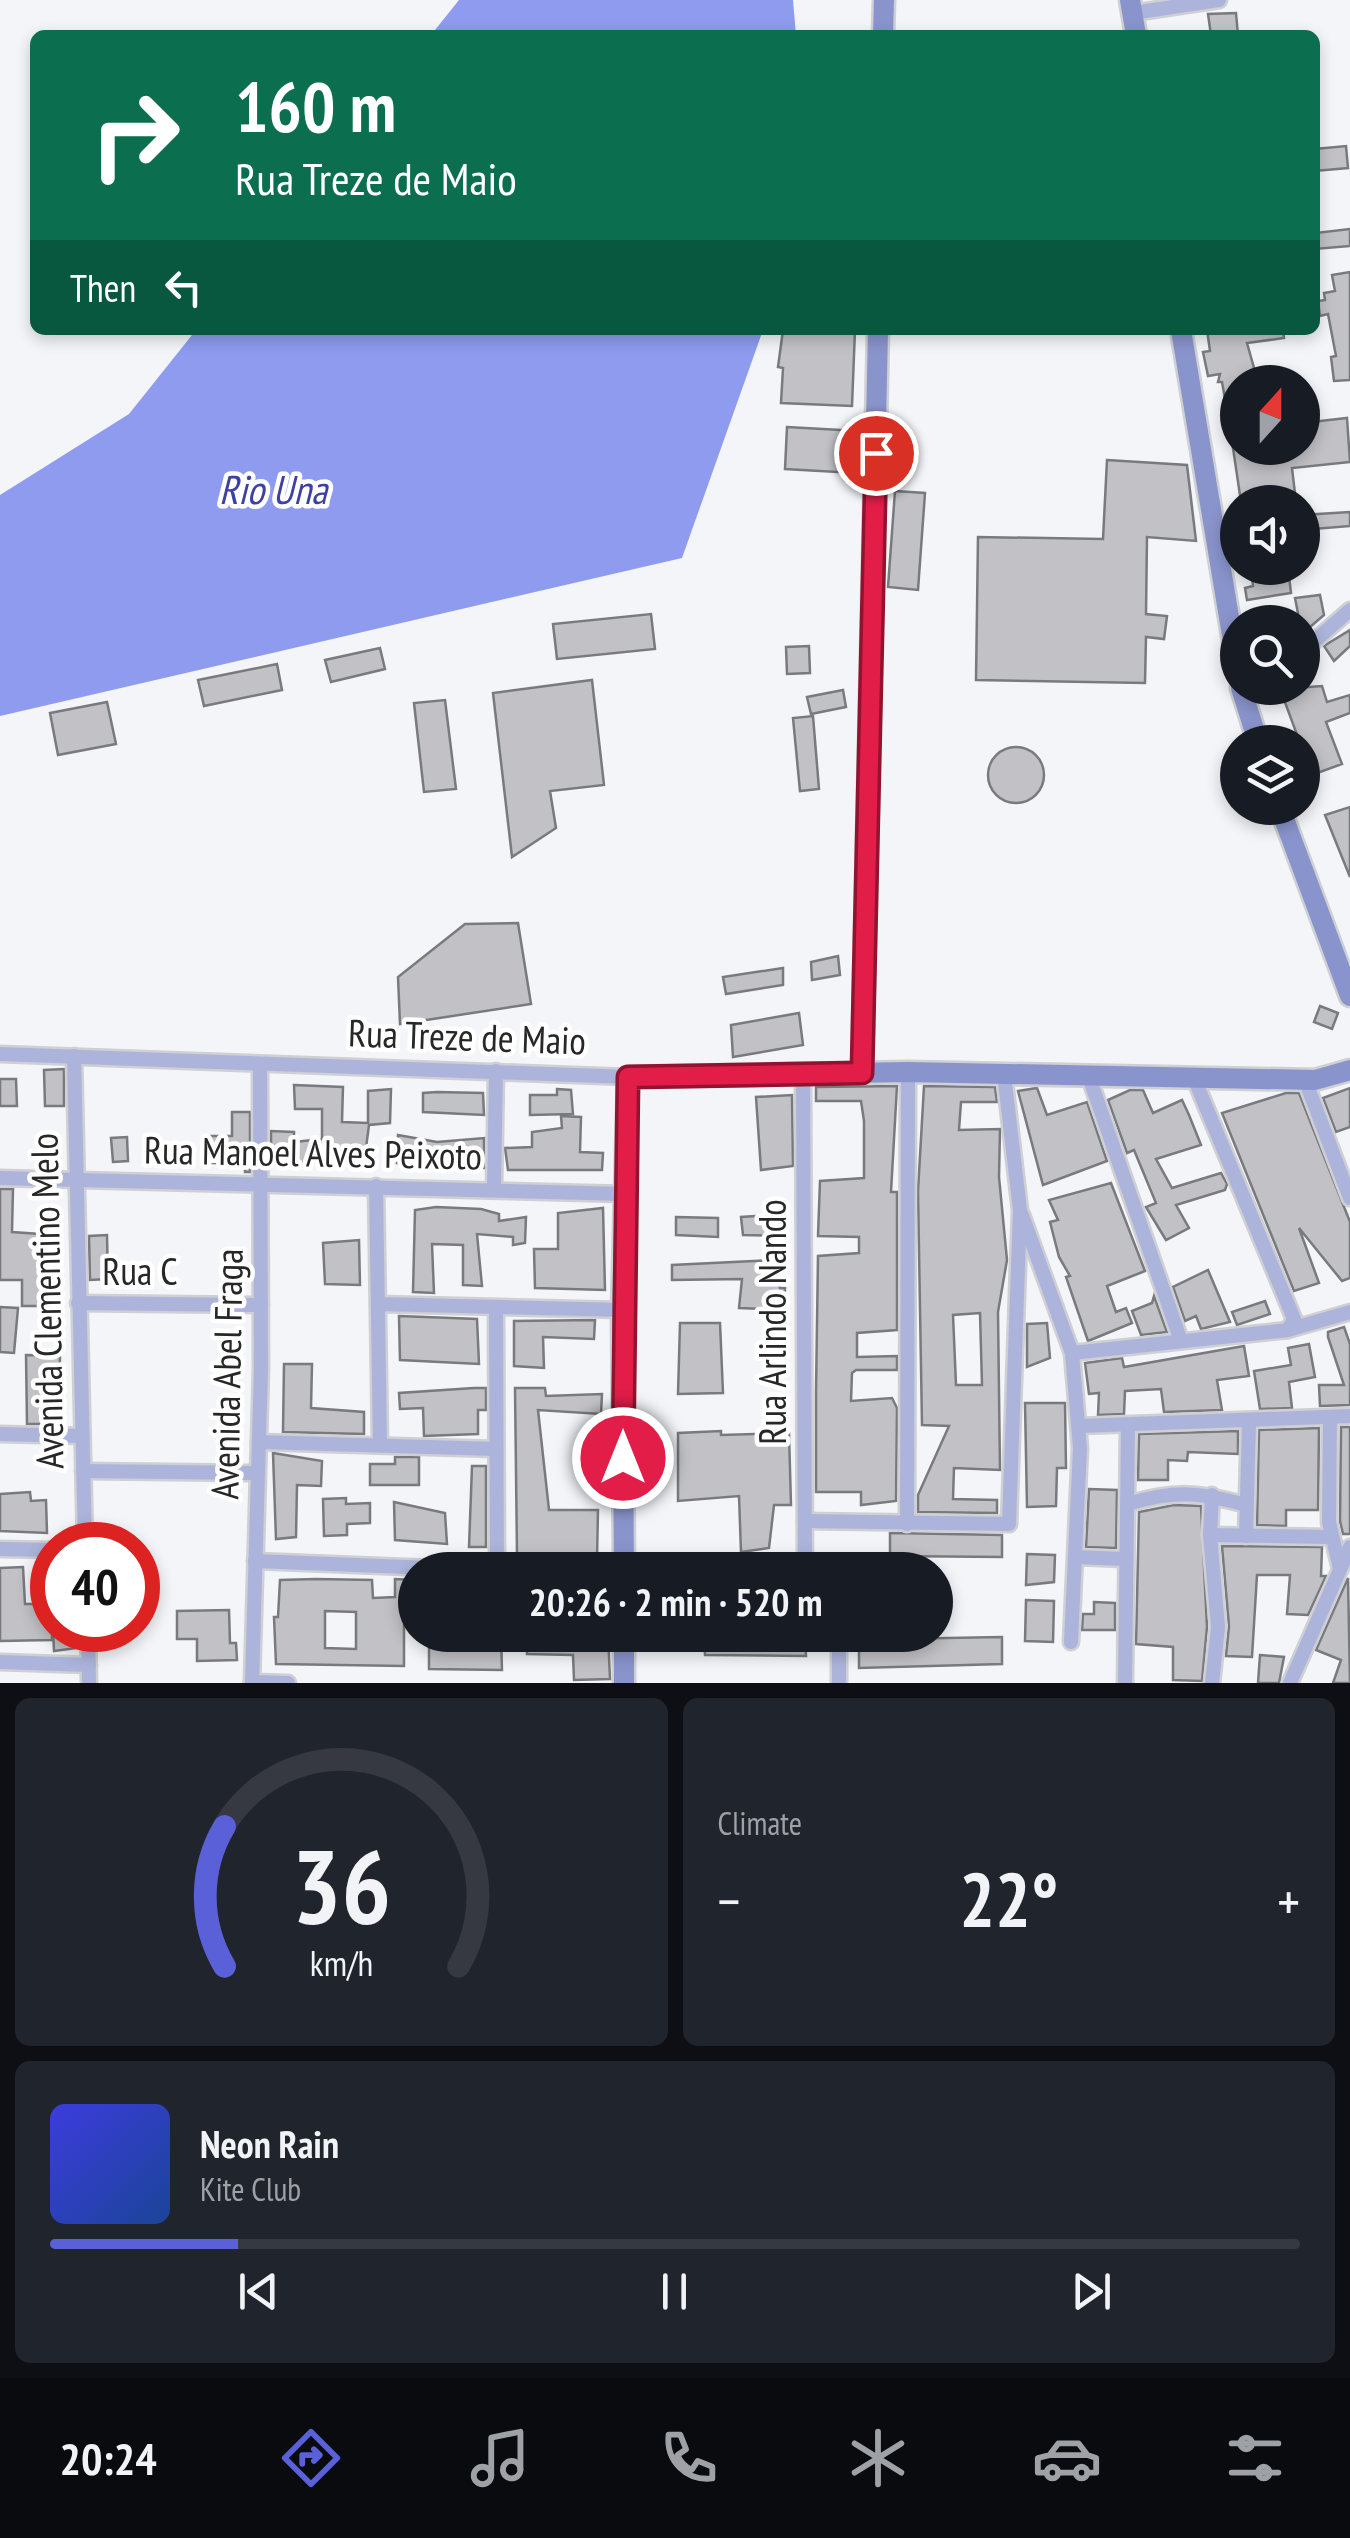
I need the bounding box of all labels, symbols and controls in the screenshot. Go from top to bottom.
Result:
text: 160 m [235,61,396,151]
icon: right [70,70,200,200]
text: Rua Treze de Maio [235,149,517,207]
icon: left [156,260,211,315]
text: Then [70,263,136,312]
north arrow [1220,365,1320,465]
map controls [1220,365,1320,825]
pin [834,411,919,496]
icon: arrive [849,426,904,481]
water label: Rio Una [219,463,329,515]
button: sound [1220,485,1320,585]
button: search [1220,605,1320,705]
button: layers [1220,725,1320,825]
street label: Rua Treze de Maio [347,1007,587,1065]
street label: Rua Manoel Alves Peixoto [144,1125,482,1179]
street label: Avenida Clementino Melo [19,1133,73,1469]
street label: Rua Arlindo Nando [747,1199,796,1445]
street label: Rua C [102,1246,178,1295]
street label: Avenida Abel Fraga [199,1248,253,1500]
position arrow [571,1406,675,1510]
speed limit sign: 40 [30,1522,160,1652]
text: 20:26 · 2 min · 520 m [529,1577,822,1626]
text: Climate [718,1802,802,1844]
text: 36 [292,1818,391,1953]
text: 22° [959,1851,1058,1948]
text: − [718,1865,740,1936]
text: + [1277,1865,1300,1936]
text: km/h [310,1940,373,1986]
text: Neon Rain [200,2119,339,2168]
text: Kite Club [200,2168,301,2210]
icon: previous [231,2264,286,2319]
icon: pause [647,2264,702,2319]
icon: next [1064,2264,1119,2319]
icon: directions [276,2423,346,2493]
icon: music [465,2423,535,2493]
icon: phone [654,2423,724,2493]
icon: climate [843,2423,913,2493]
icon: car [1032,2423,1102,2493]
icon: filters [1220,2423,1290,2493]
text: 20:24 [59,2429,157,2487]

